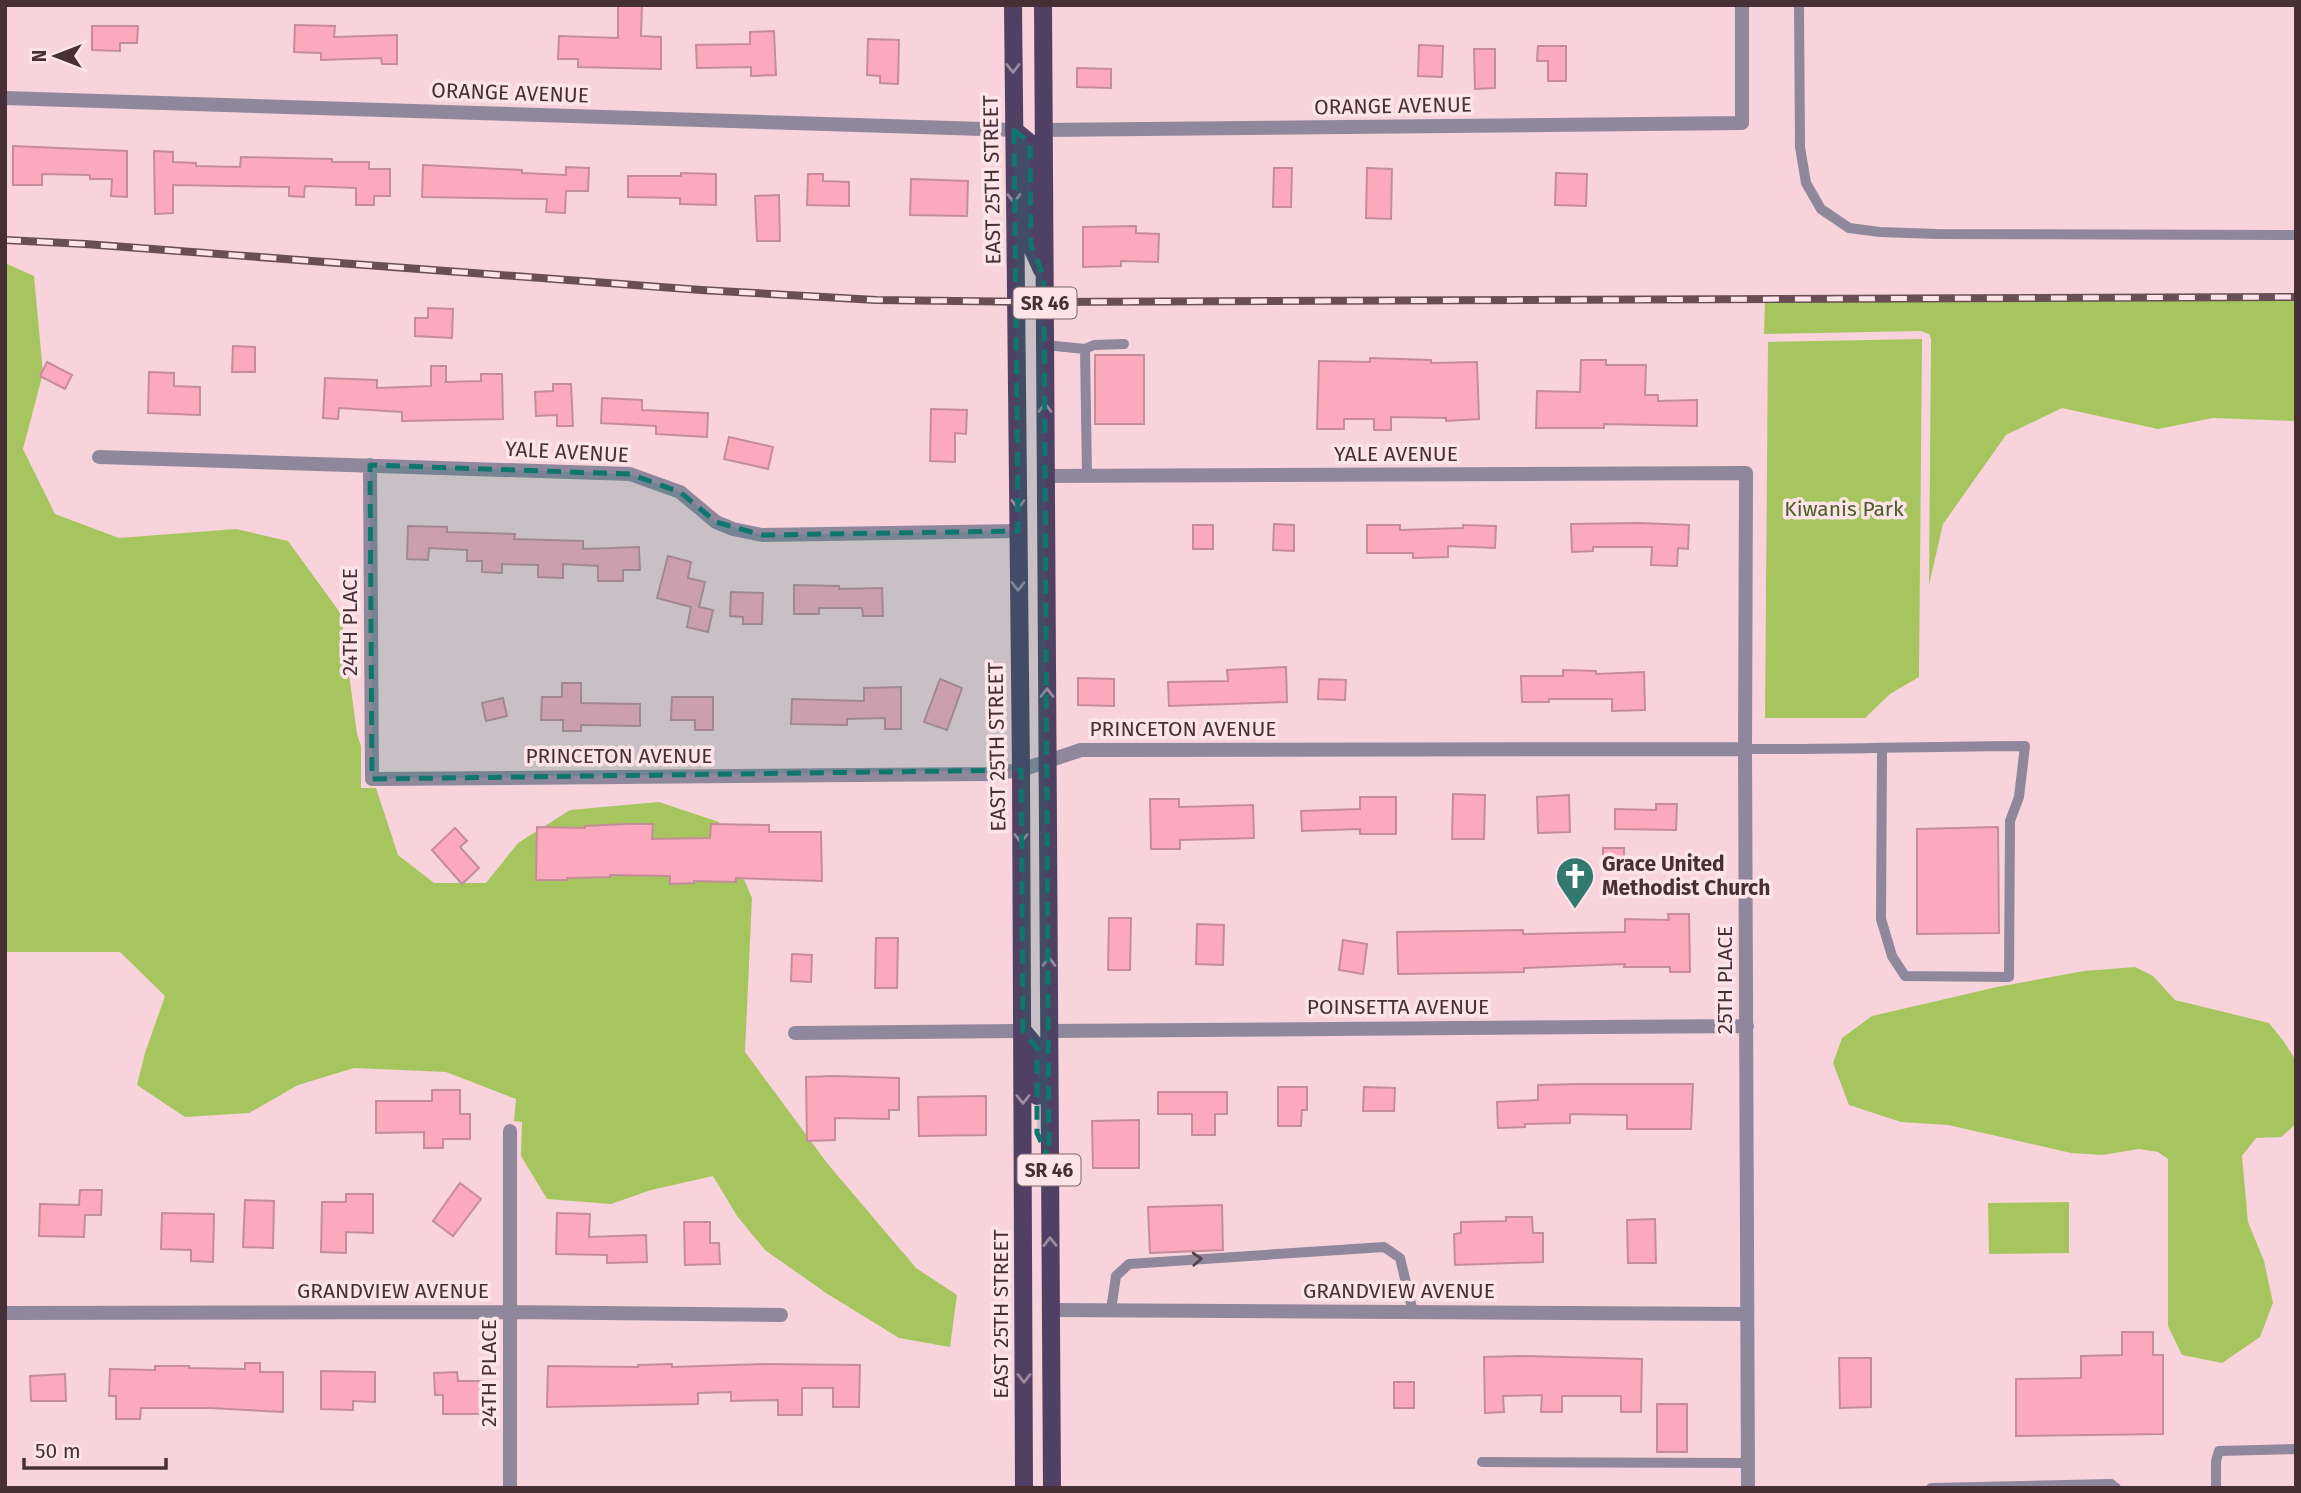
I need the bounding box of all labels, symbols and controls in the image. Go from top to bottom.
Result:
north arrow [21,21,91,91]
text: N [28,50,51,62]
one-way arrow [1005,63,1021,73]
street label: ORANGE AVENUE [431,77,589,109]
street label: ORANGE AVENUE [1314,92,1472,120]
street label: EAST 25TH STREET [978,95,1006,265]
one-way arrow [1007,193,1022,204]
road number: SR 46 [1014,288,1076,318]
one-way arrow [1037,402,1053,413]
street label: YALE AVENUE [504,436,630,468]
street label: YALE AVENUE [1334,441,1458,467]
park label: Kiwanis Park [1784,496,1904,522]
one-way arrow [1010,499,1026,509]
street label: 24TH PLACE [337,568,363,676]
one-way arrow [1010,582,1026,592]
street label: EAST 25TH STREET [983,662,1011,832]
one-way arrow [1039,687,1055,697]
street label: PRINCETON AVENUE [1089,716,1277,742]
street label: PRINCETON AVENUE [525,743,713,769]
one-way arrow [1013,833,1029,844]
place label: Grace United Methodist Church [1602,851,1770,901]
church icon: Grace United Methodist Church [1554,855,1596,910]
street label: 25TH PLACE [1712,926,1738,1034]
one-way arrow [1041,957,1057,967]
street label: POINSETTA AVENUE [1307,994,1489,1020]
one-way arrow [1015,1094,1031,1105]
road number: SR 46 [1018,1154,1080,1186]
street label: EAST 25TH STREET [988,1229,1014,1399]
one-way arrow [1042,1236,1058,1246]
one-way arrow [1192,1251,1203,1266]
street label: GRANDVIEW AVENUE [297,1278,489,1304]
street label: GRANDVIEW AVENUE [1303,1278,1495,1304]
street label: 24TH PLACE [476,1319,502,1427]
one-way arrow [1016,1373,1032,1384]
scale bar [24,1426,166,1470]
text: 50 m [35,1438,81,1464]

